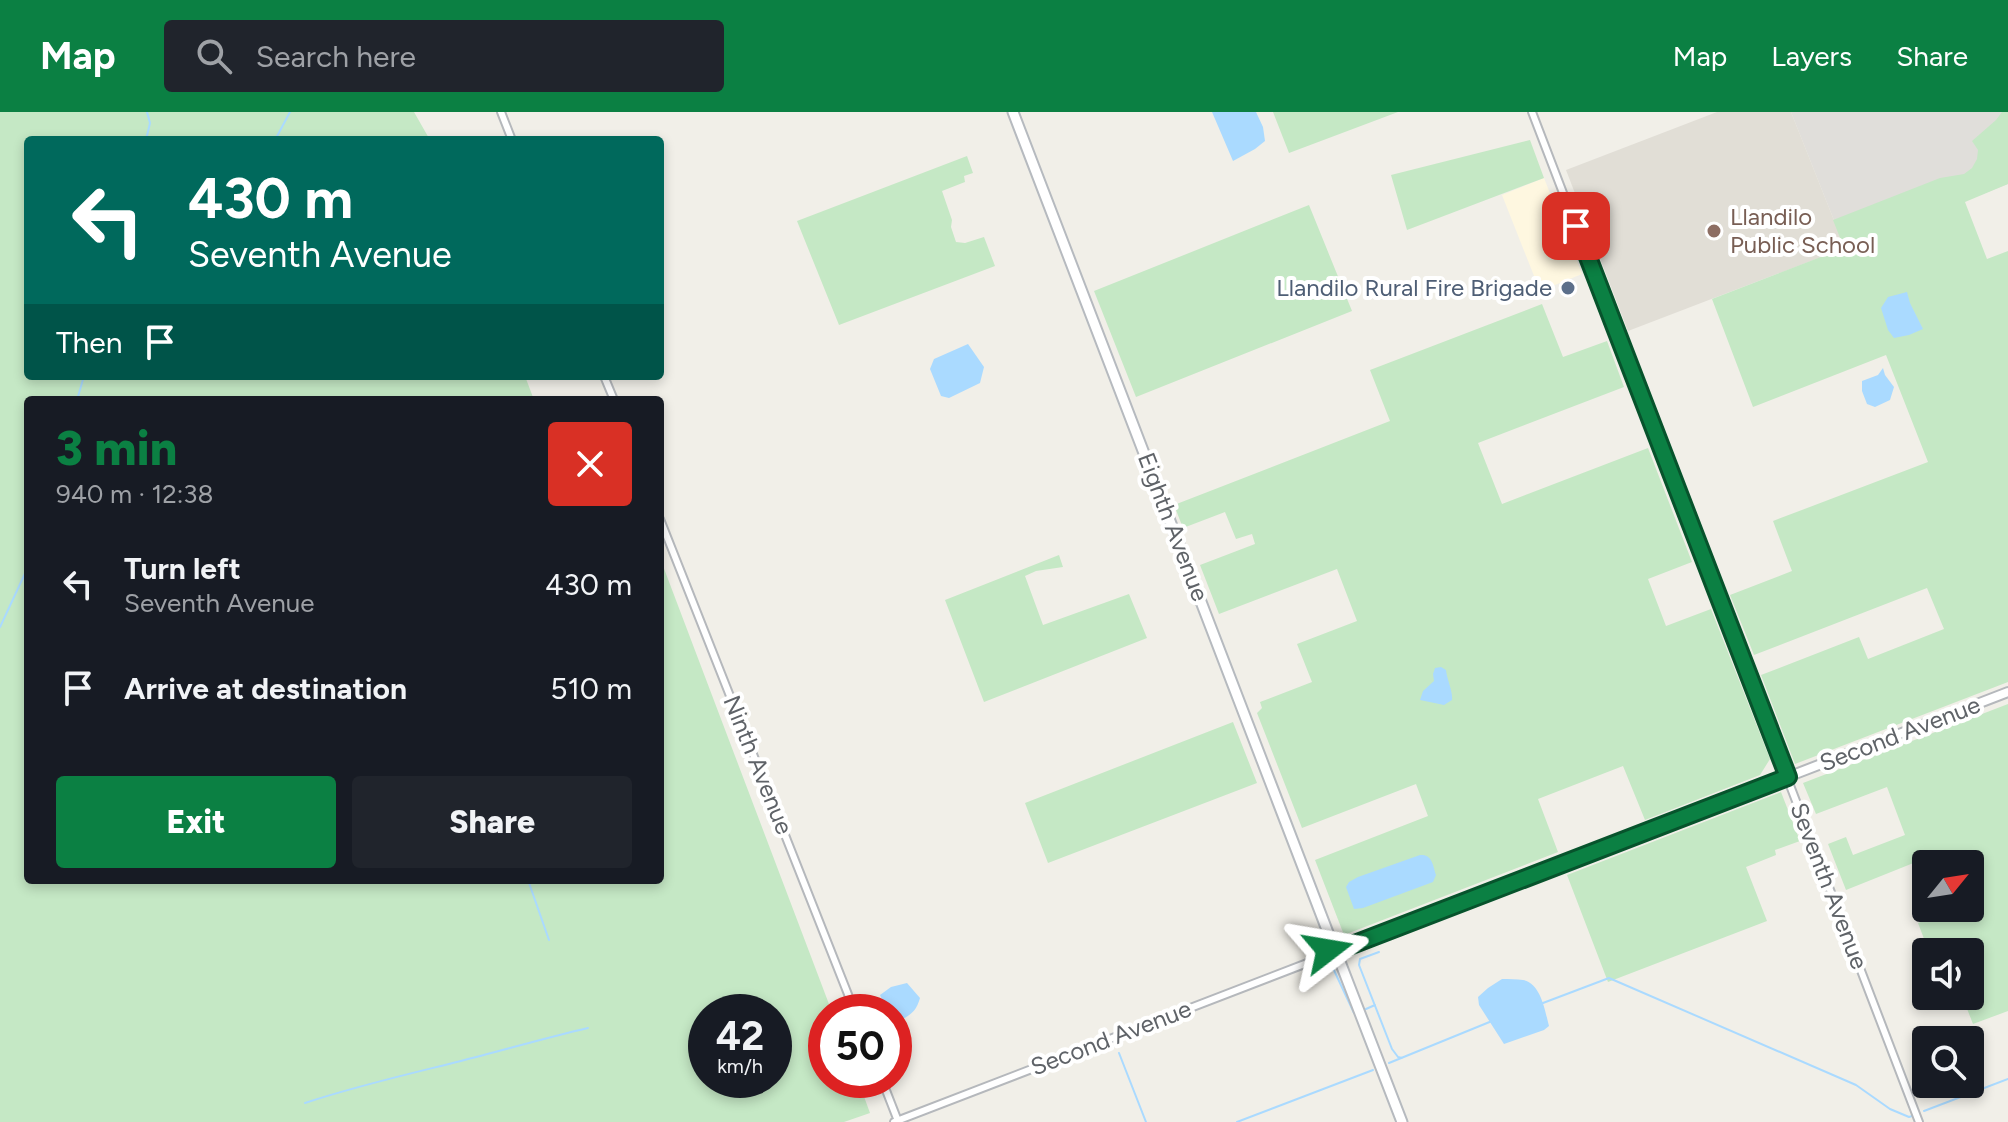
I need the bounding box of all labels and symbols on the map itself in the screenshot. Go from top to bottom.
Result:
pin [1542,192,1610,260]
place label: Llandilo Public School [1730,202,1875,259]
marker: Llandilo Public School [1705,222,1723,240]
place label: Llandilo Rural Fire Brigade [1276,273,1552,302]
marker: Llandilo Rural Fire Brigade [1559,279,1577,297]
street label: Eighth Avenue [1132,448,1215,605]
street label: Second Avenue [1816,690,1984,777]
street label: Ninth Avenue [717,691,799,838]
street label: Seventh Avenue [1784,799,1875,973]
north arrow [1912,850,1984,922]
position arrow [1286,908,1370,992]
speed limit sign: 50 [808,994,912,1098]
street label: Second Avenue [1027,994,1195,1081]

